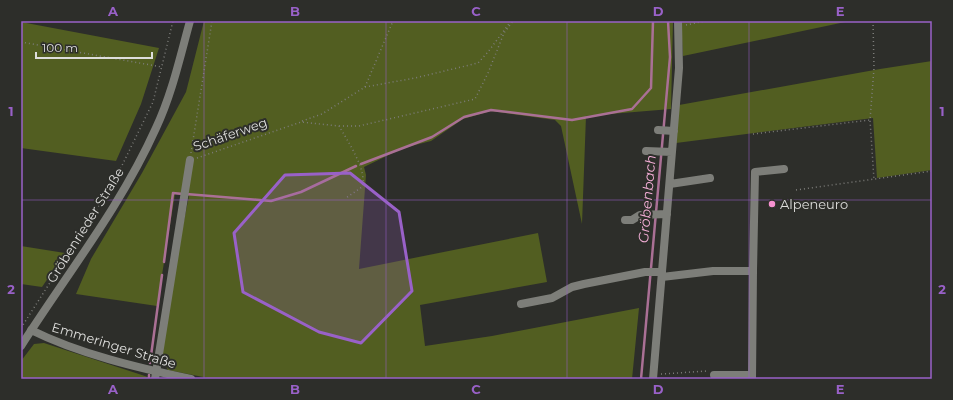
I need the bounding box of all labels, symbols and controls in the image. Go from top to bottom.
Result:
text: A [107,3,119,19]
text: B [290,3,300,19]
text: C [471,3,481,19]
text: D [653,3,664,19]
text: E [836,3,845,19]
scale bar [36,34,152,60]
text: 100 m [42,40,78,55]
text: 1 [8,103,14,119]
text: 1 [939,103,945,119]
street label: Schäferweg [191,114,269,154]
water label: Gröbenbach [634,154,660,244]
street label: Gröbenrieder Straße [43,164,127,285]
place label: Alpeneuro [780,196,848,212]
marker: Alpeneuro [767,199,777,209]
text: 2 [7,281,15,297]
text: 2 [938,281,946,297]
street label: Emmeringer Straße [50,318,178,372]
text: A [107,381,119,397]
text: B [290,381,300,397]
text: C [471,381,481,397]
text: D [653,381,664,397]
text: E [836,381,845,397]

